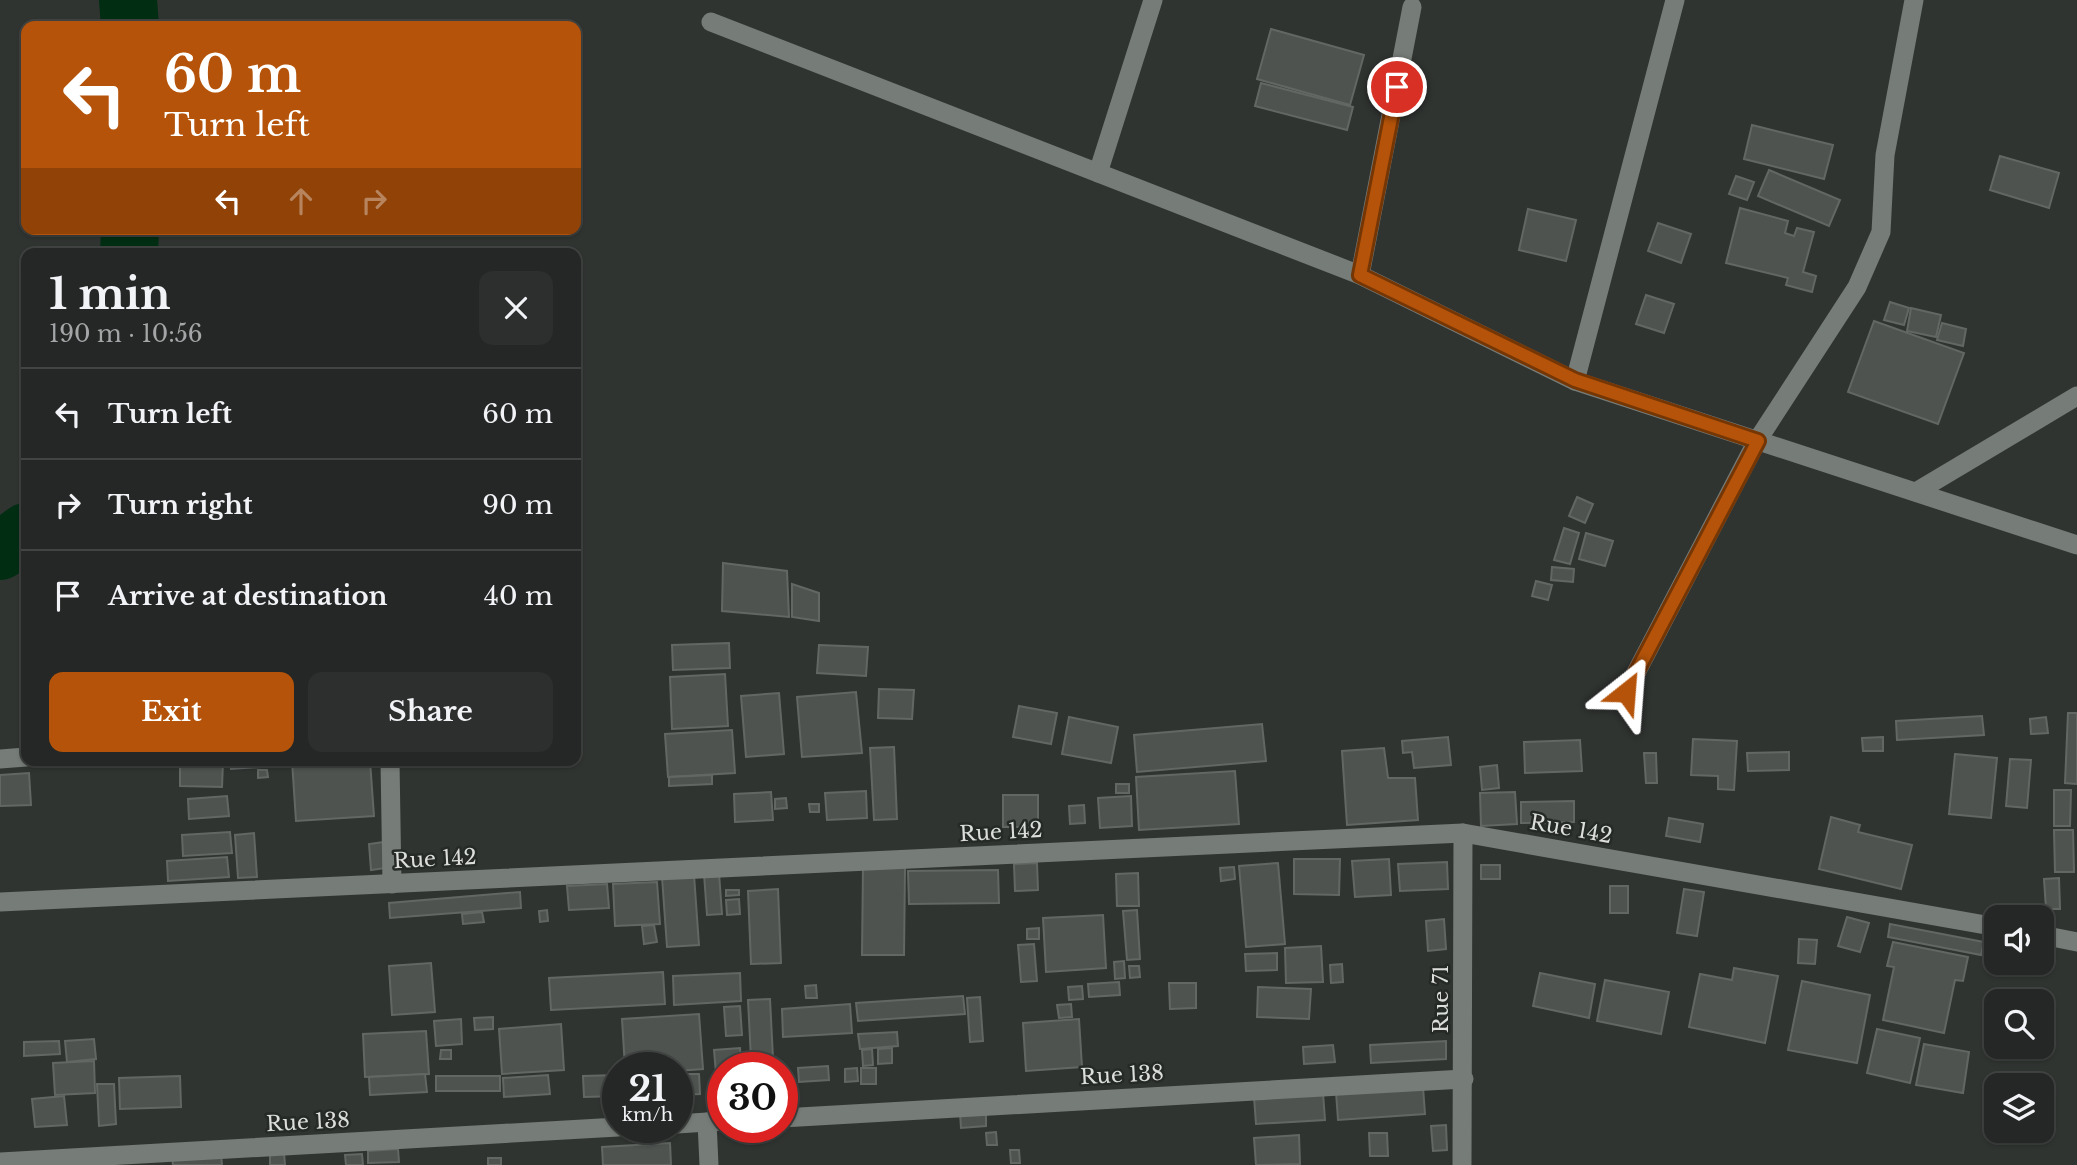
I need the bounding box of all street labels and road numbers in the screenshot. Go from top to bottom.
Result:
street label: Rue 142 [1528,809,1614,849]
street label: Rue 142 [959,817,1043,847]
street label: Rue 142 [393,844,477,874]
street label: Rue 71 [1428,965,1454,1033]
street label: Rue 138 [1080,1060,1164,1090]
street label: Rue 138 [266,1107,350,1137]

